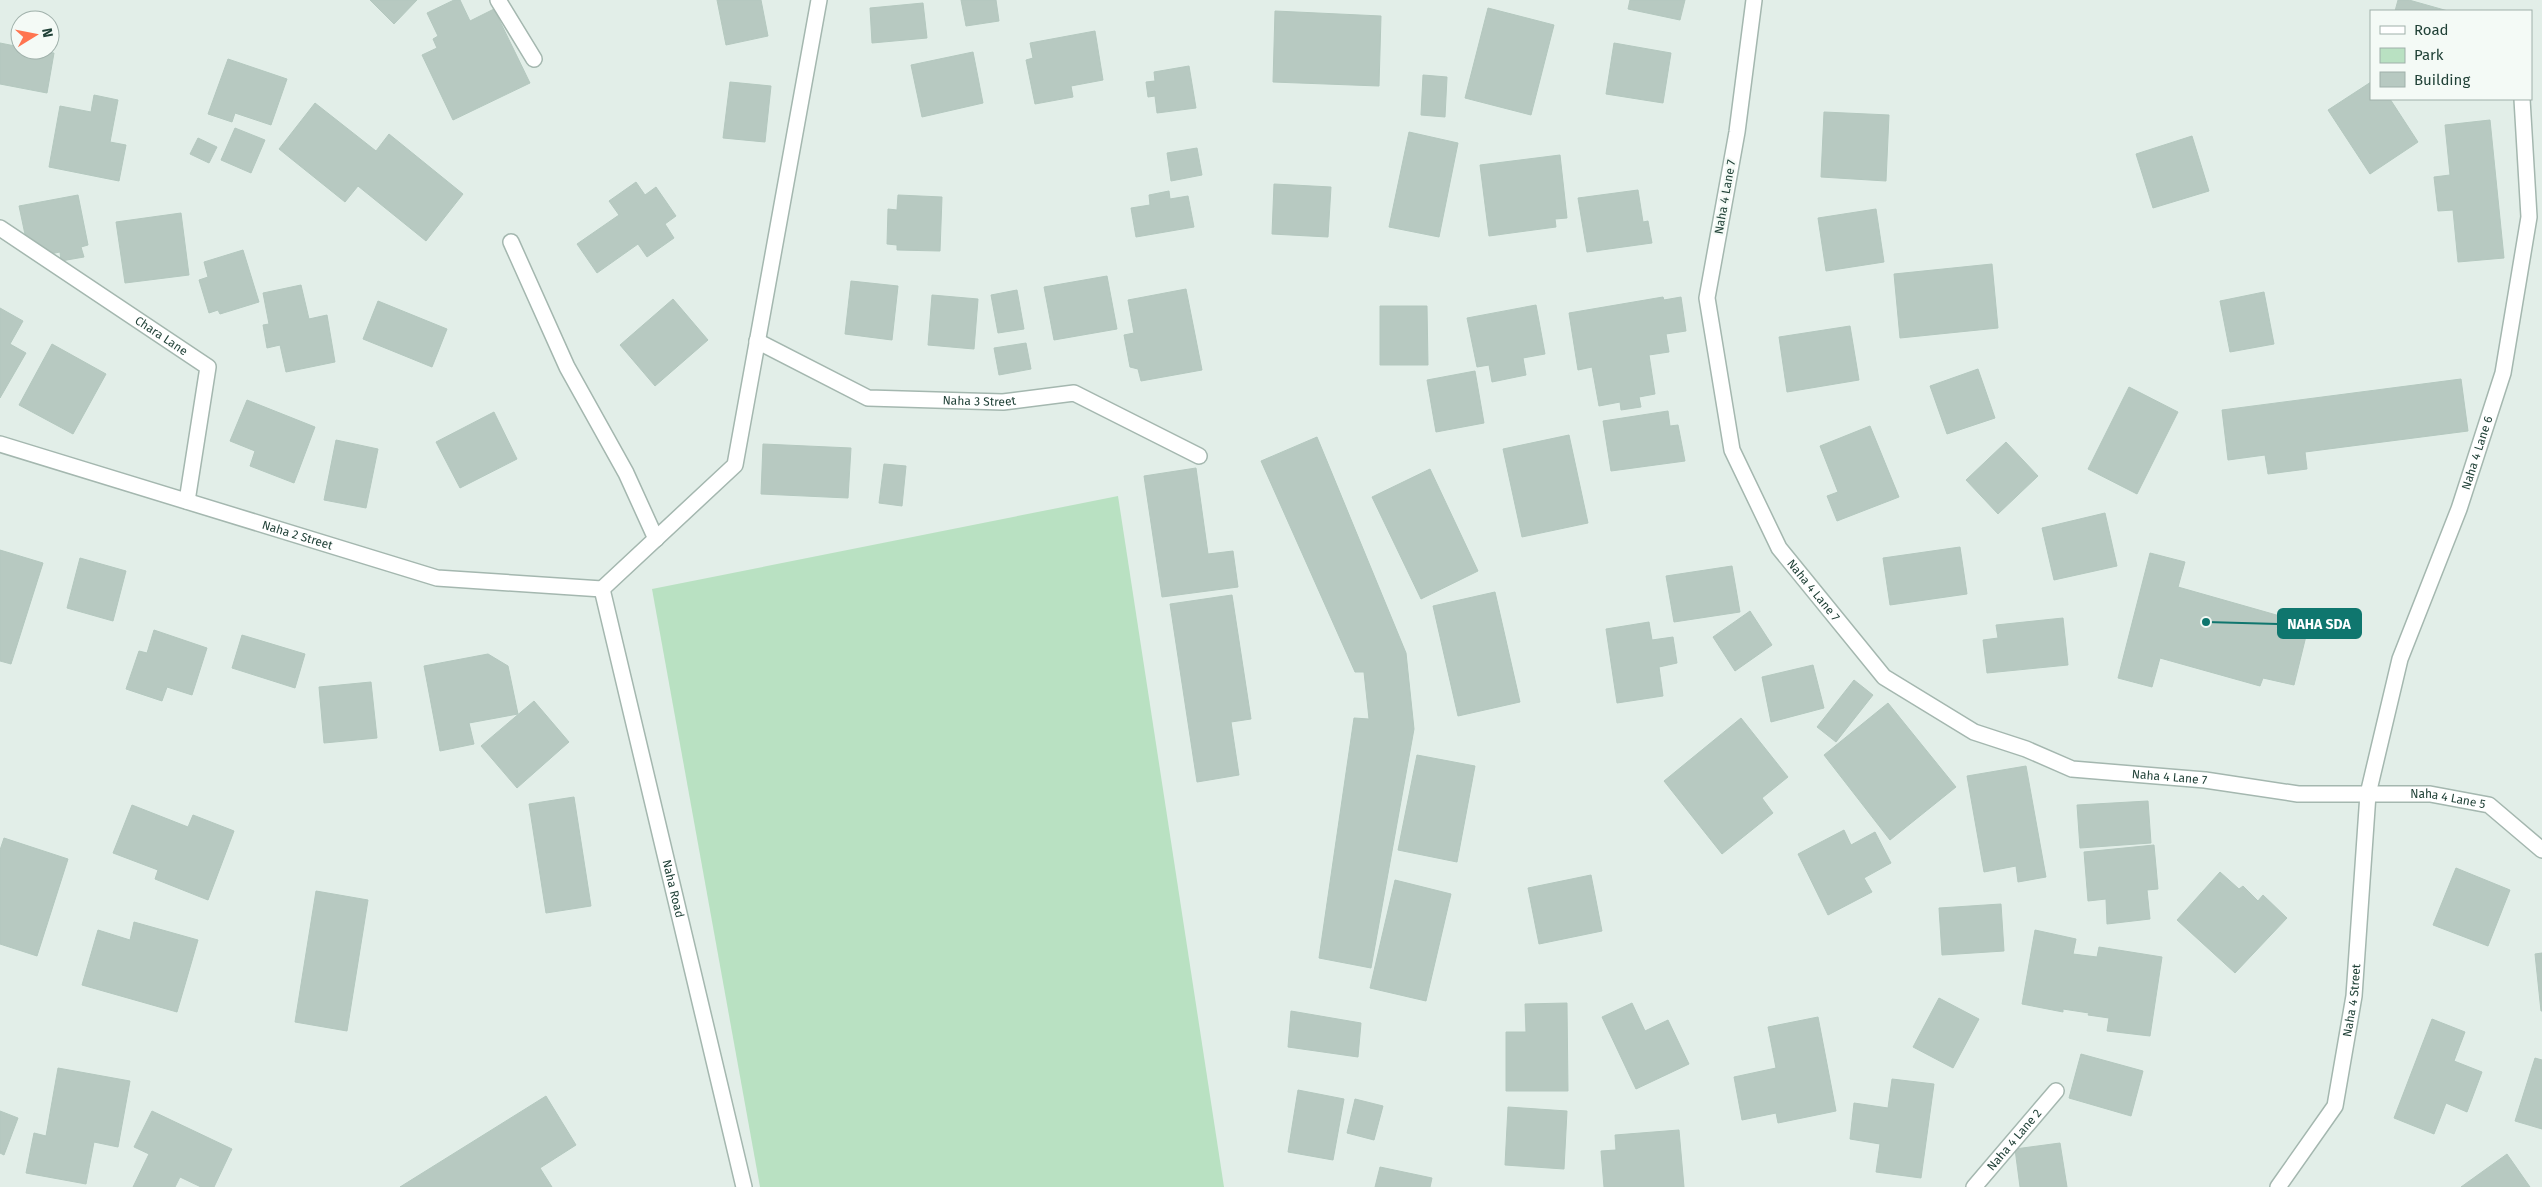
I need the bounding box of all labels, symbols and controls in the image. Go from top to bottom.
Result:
north arrow [10,10,60,60]
legend [2370,10,2532,100]
text: Road [2414,21,2449,39]
text: N [38,27,56,39]
text: Park [2414,46,2444,64]
text: Building [2414,71,2470,89]
street label: Naha 4 Lane 7 [1712,159,1738,235]
street label: Chara Lane [132,313,190,358]
street label: Naha 3 Street [942,393,1017,409]
street label: Naha 4 Lane 6 [2459,414,2496,492]
street label: Naha 2 Street [260,518,335,553]
street label: Naha 4 Lane 7 [1784,557,1843,624]
callout: NAHA SDA [2278,609,2361,638]
text: NAHA SDA [2287,616,2352,633]
street label: Naha 4 Lane 7 [2131,767,2208,787]
street label: Naha 4 Lane 5 [2410,787,2487,811]
street label: Naha Road [660,858,687,919]
street label: Naha 4 Street [2340,963,2363,1038]
street label: Naha 4 Lane 2 [1984,1106,2044,1173]

